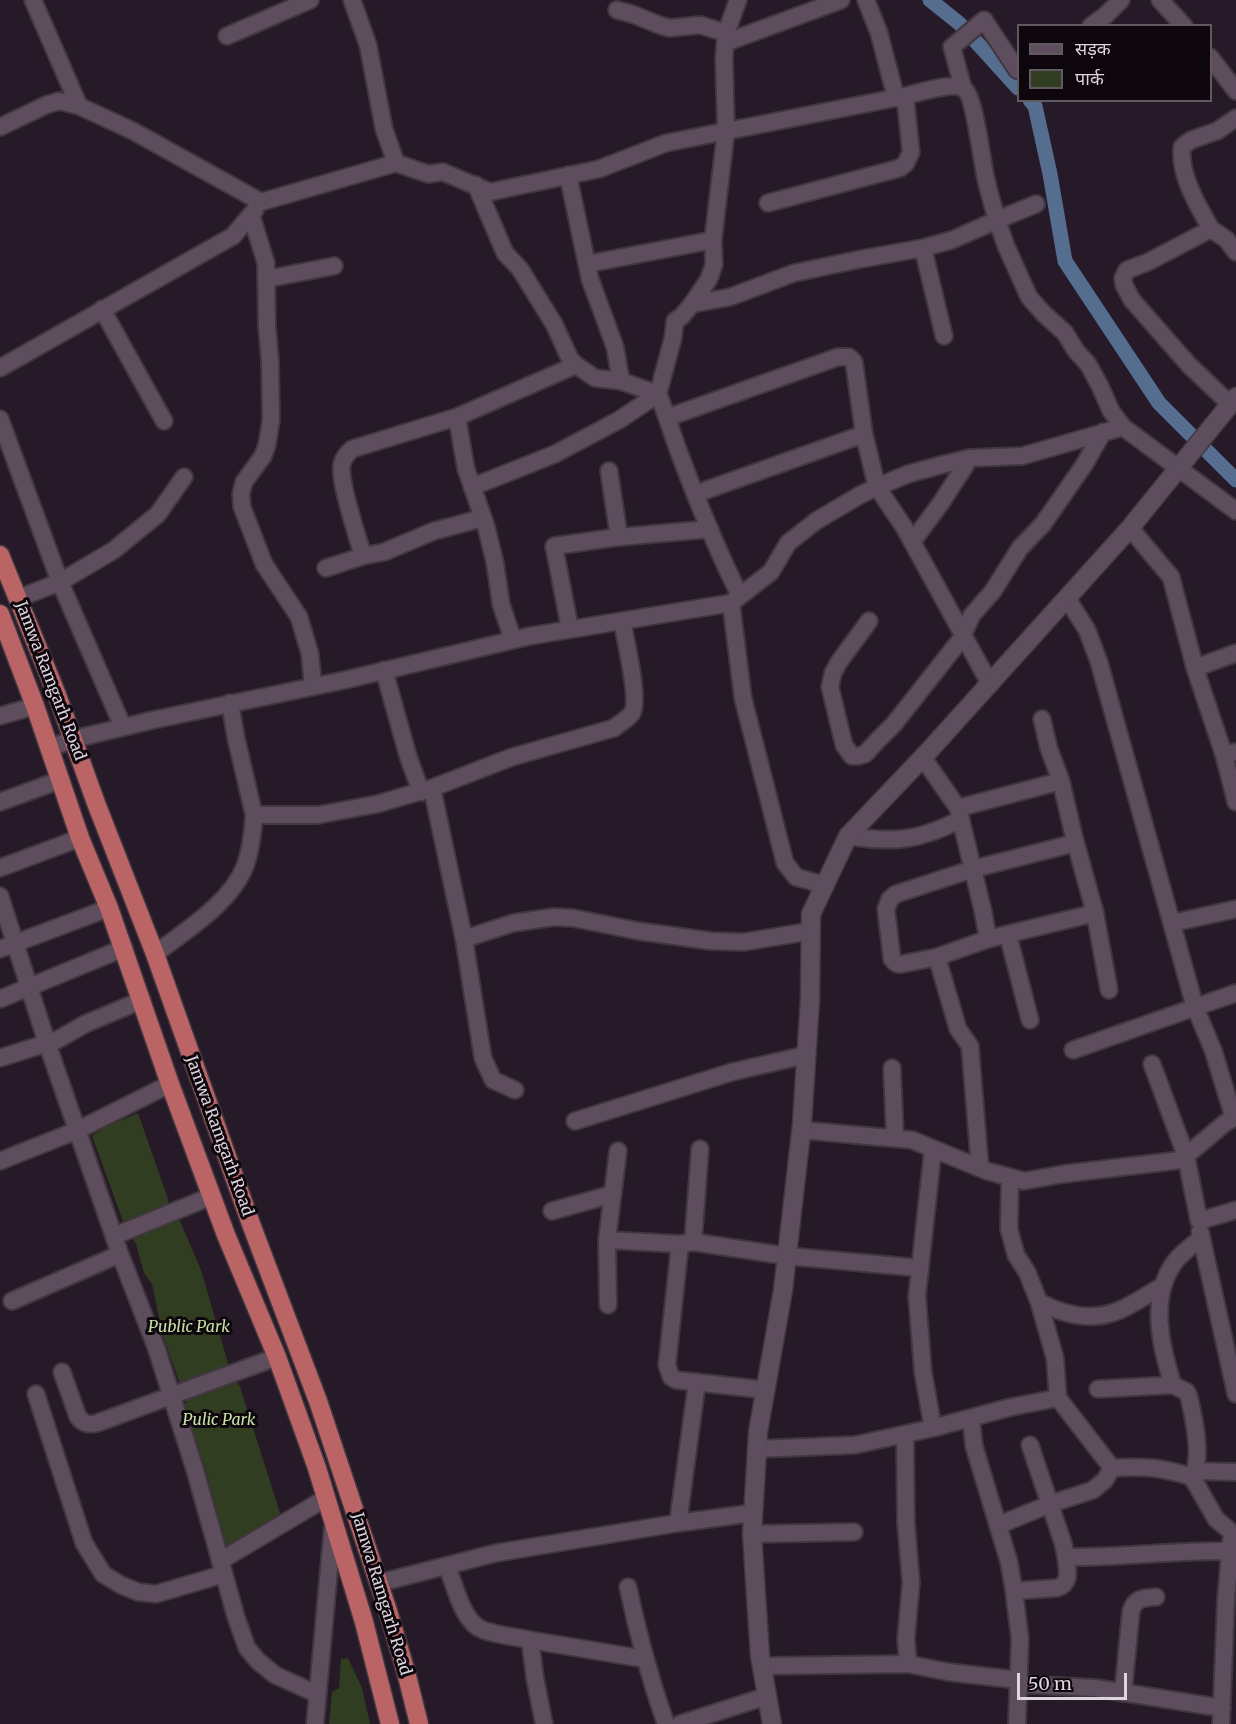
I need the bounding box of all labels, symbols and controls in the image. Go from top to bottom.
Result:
legend [1017,24,1212,102]
text: सड़क [1075,37,1111,60]
text: पार्क [1075,67,1104,90]
street label: Jamwa Ramgarh Road [11,599,89,763]
street label: Jamwa Ramgarh Road [181,1053,257,1219]
park label: Public Park [148,1317,230,1337]
park label: Pulic Park [183,1410,255,1430]
street label: Jamwa Ramgarh Road [347,1510,415,1678]
scale bar [1020,1661,1130,1699]
text: 50 m [1028,1672,1072,1695]

